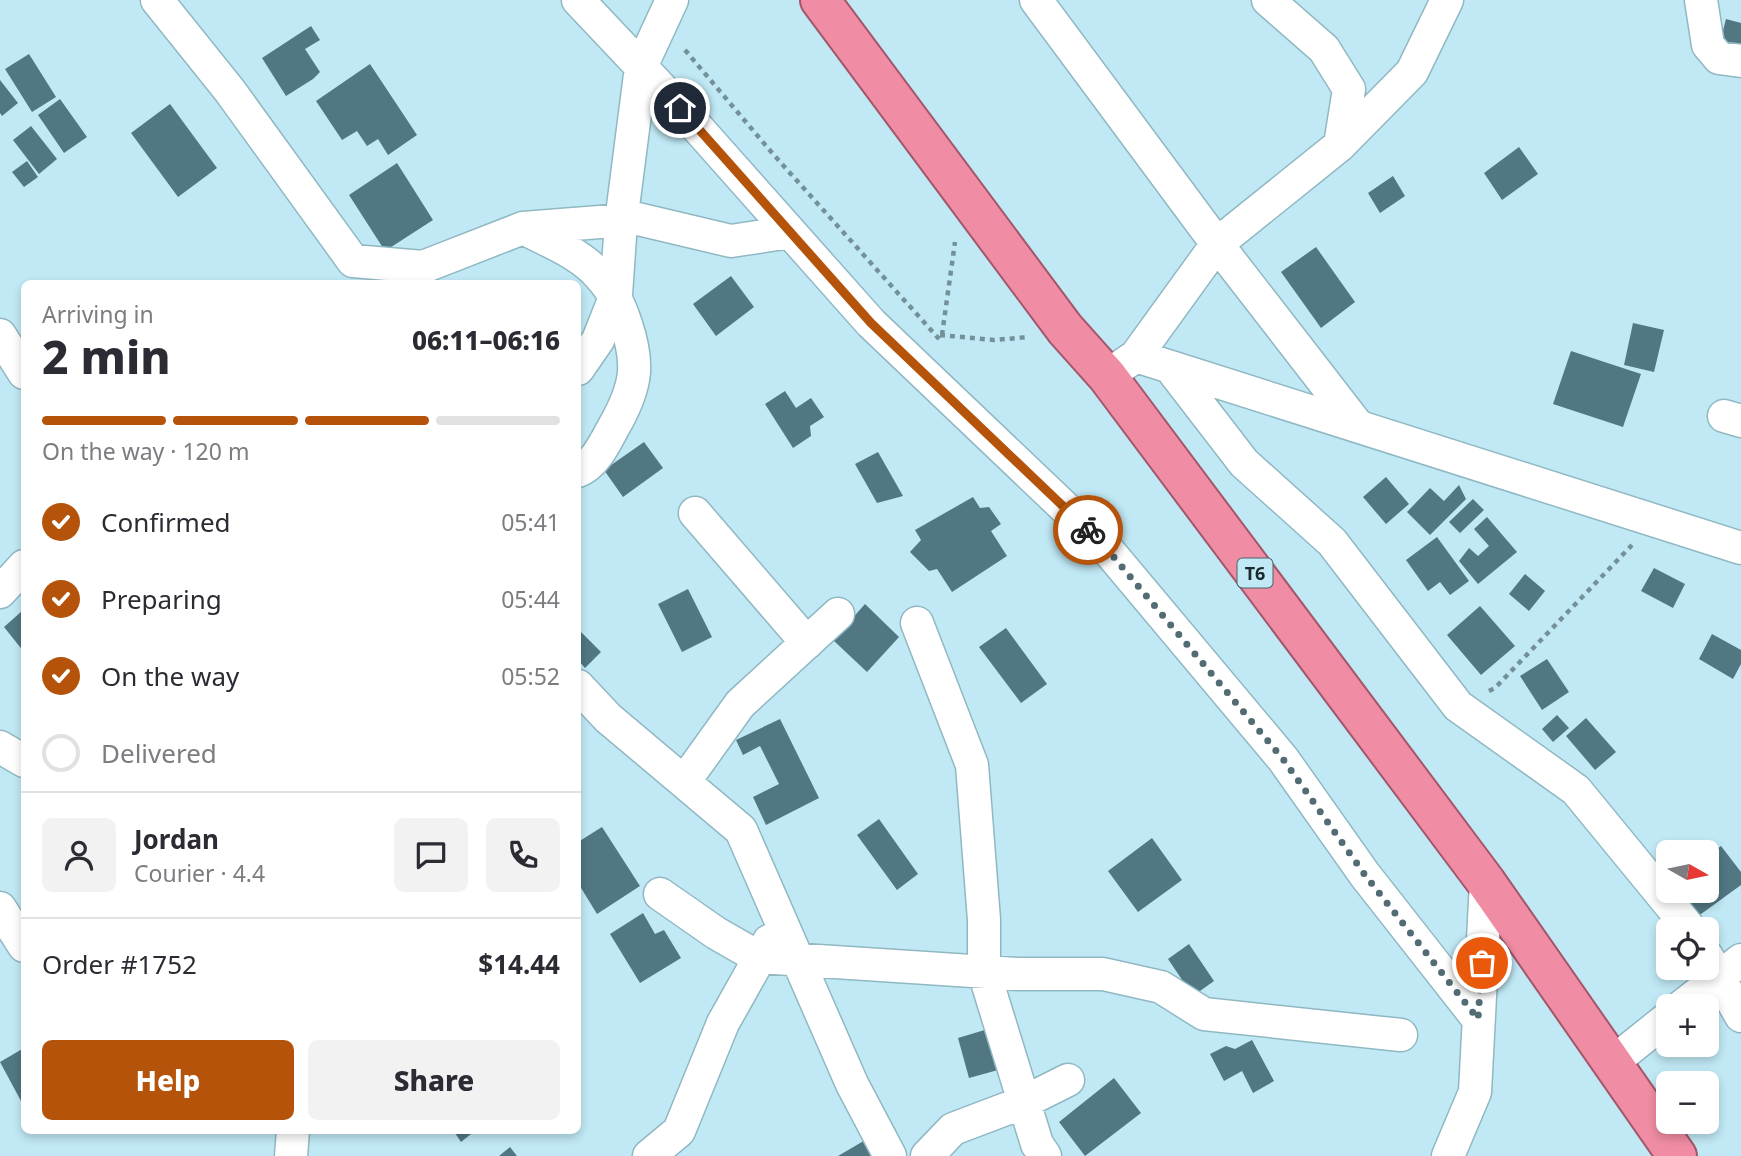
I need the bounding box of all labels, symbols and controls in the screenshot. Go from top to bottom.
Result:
pin [650,78,710,138]
icon: home [661,89,699,127]
text: Arriving in [42,298,154,330]
text: 06:11–06:16 [412,322,560,358]
text: 2 min [42,325,171,387]
text: On the way · 120 m [42,435,249,467]
courier [1053,495,1123,565]
icon: check [42,503,80,541]
text: Confirmed [101,504,231,540]
text: 05:41 [501,506,560,538]
icon: bike [1069,511,1107,549]
road number: T6 [1238,558,1272,588]
icon: check [42,580,80,618]
text: Preparing [101,581,222,617]
text: 05:44 [501,583,560,615]
icon: check [42,657,80,695]
text: On the way [101,658,239,694]
text: 05:52 [501,660,560,692]
text: Delivered [101,735,217,771]
button: person [42,818,116,892]
button: chat [394,818,468,892]
button: phone [486,818,560,892]
text: Jordan [134,821,219,857]
north arrow [1656,840,1718,903]
map controls [1656,840,1719,1134]
text: Courier · 4.4 [134,857,265,889]
button: locate [1656,917,1719,980]
pin [1452,933,1512,993]
icon: bag [1463,944,1501,982]
text: Order #1752 [42,946,197,982]
text: $14.44 [478,946,560,982]
button: + [1656,994,1719,1057]
button: Help [42,1040,294,1120]
button: Share [308,1040,560,1120]
button: − [1656,1071,1719,1134]

